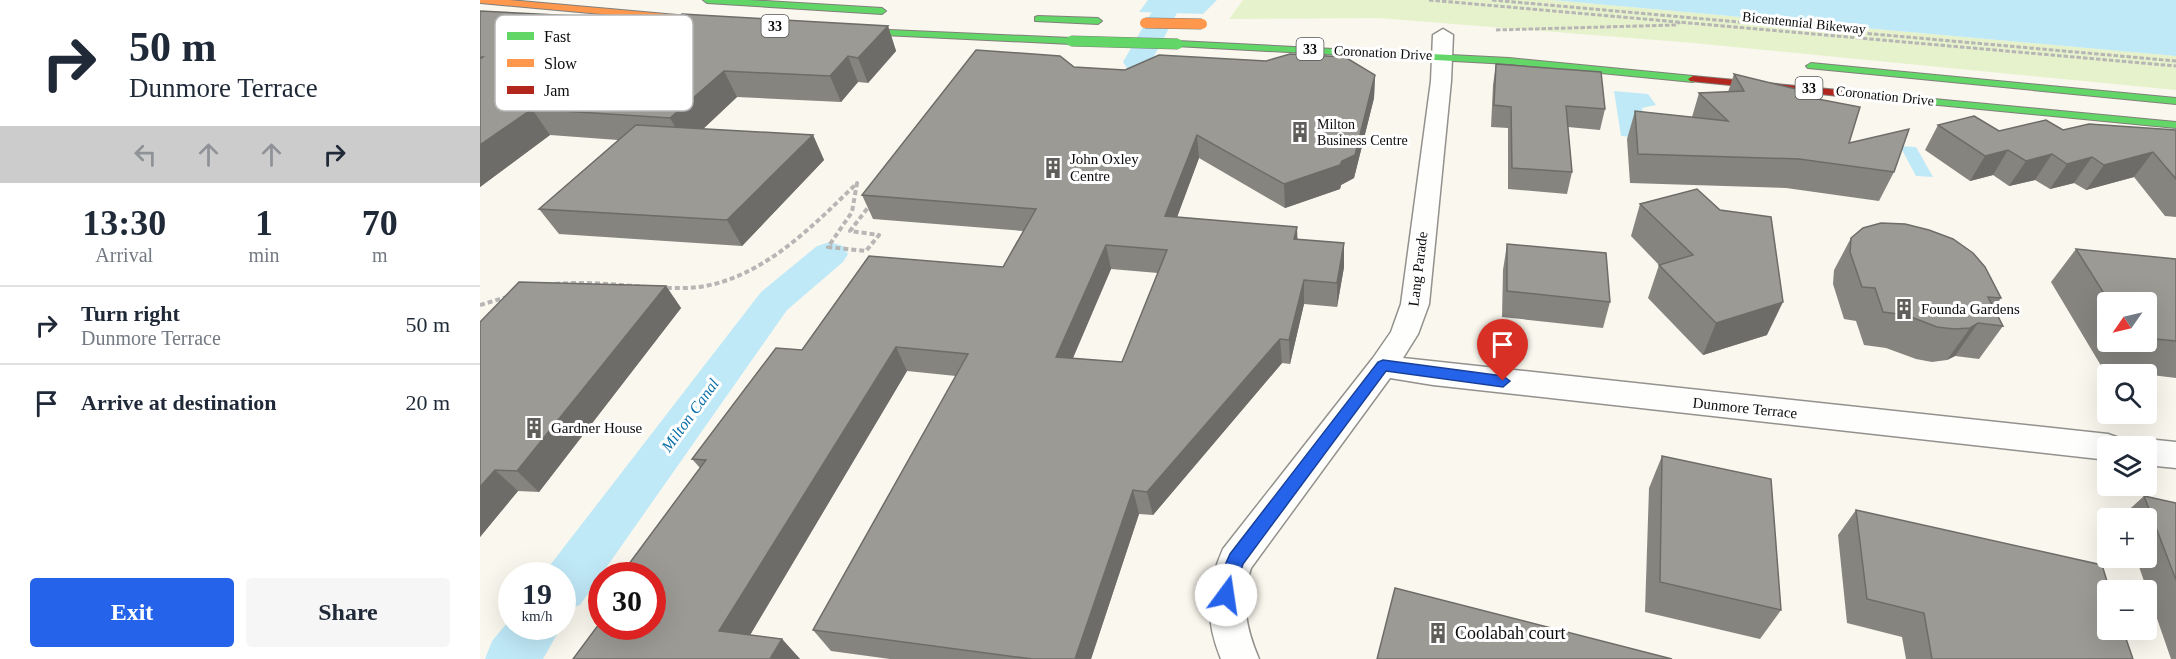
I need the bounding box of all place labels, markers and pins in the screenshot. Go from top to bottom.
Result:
place label: Milton Business Centre [1317,117,1408,148]
building icon: Milton Business Centre [1288,120,1312,144]
place label: John Oxley Centre [1070,151,1139,184]
building icon: John Oxley Centre [1041,156,1065,180]
building icon: Founda Gardens [1892,297,1916,321]
place label: Founda Gardens [1921,301,2020,317]
pin [1477,319,1528,381]
building icon: Gardner House [522,416,546,440]
place label: Gardner House [551,420,643,436]
building icon: Coolabah court [1426,621,1450,645]
place label: Coolabah court [1455,623,1565,643]

